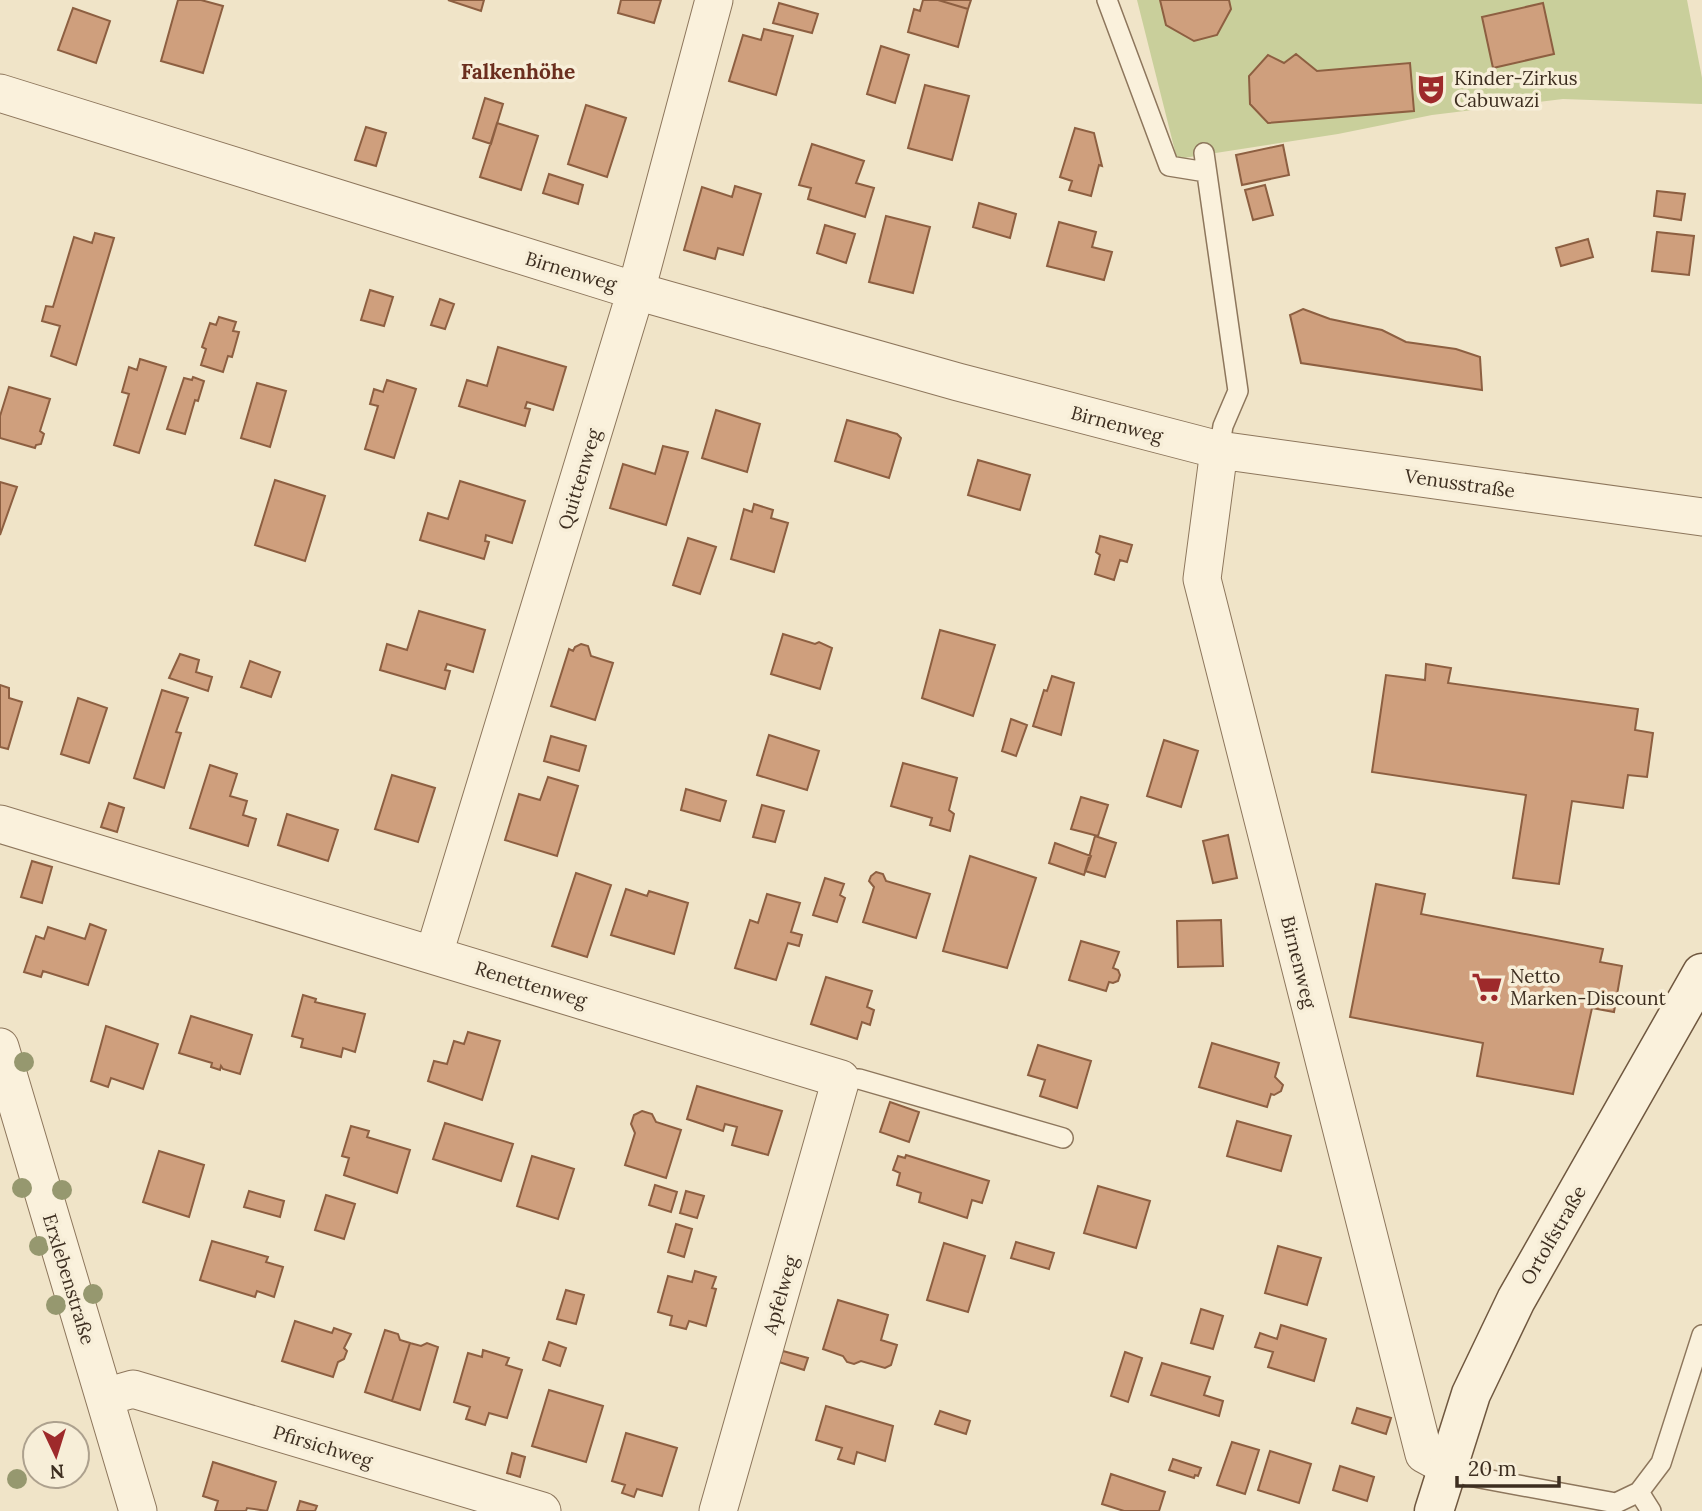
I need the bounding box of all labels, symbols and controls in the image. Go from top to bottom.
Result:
district label: Falkenhöhe [461,58,575,85]
place label: Kinder-Zirkus Cabuwazi [1454,66,1578,112]
theatre icon: Kinder-Zirkus Cabuwazi [1414,72,1448,106]
street label: Birnenweg [523,246,620,296]
street label: Birnenweg [1068,400,1166,448]
street label: Quittenweg [552,425,606,532]
street label: Venusstraße [1402,463,1517,503]
street label: Birnenweg [1276,913,1322,1011]
street label: Renettenweg [472,956,590,1013]
place label: Netto Marken-Discount [1510,964,1666,1010]
supermarket icon: Netto Marken-Discount [1470,970,1504,1004]
street label: Ortolfstraße [1515,1181,1591,1289]
street label: Erxlebenstraße [38,1211,100,1347]
street label: Apfelweg [757,1252,803,1338]
street label: Pfirsichweg [270,1419,376,1473]
north arrow [21,1420,91,1490]
scale bar [1457,1444,1558,1488]
text: 20 m [1468,1455,1517,1482]
text: N [49,1459,65,1484]

